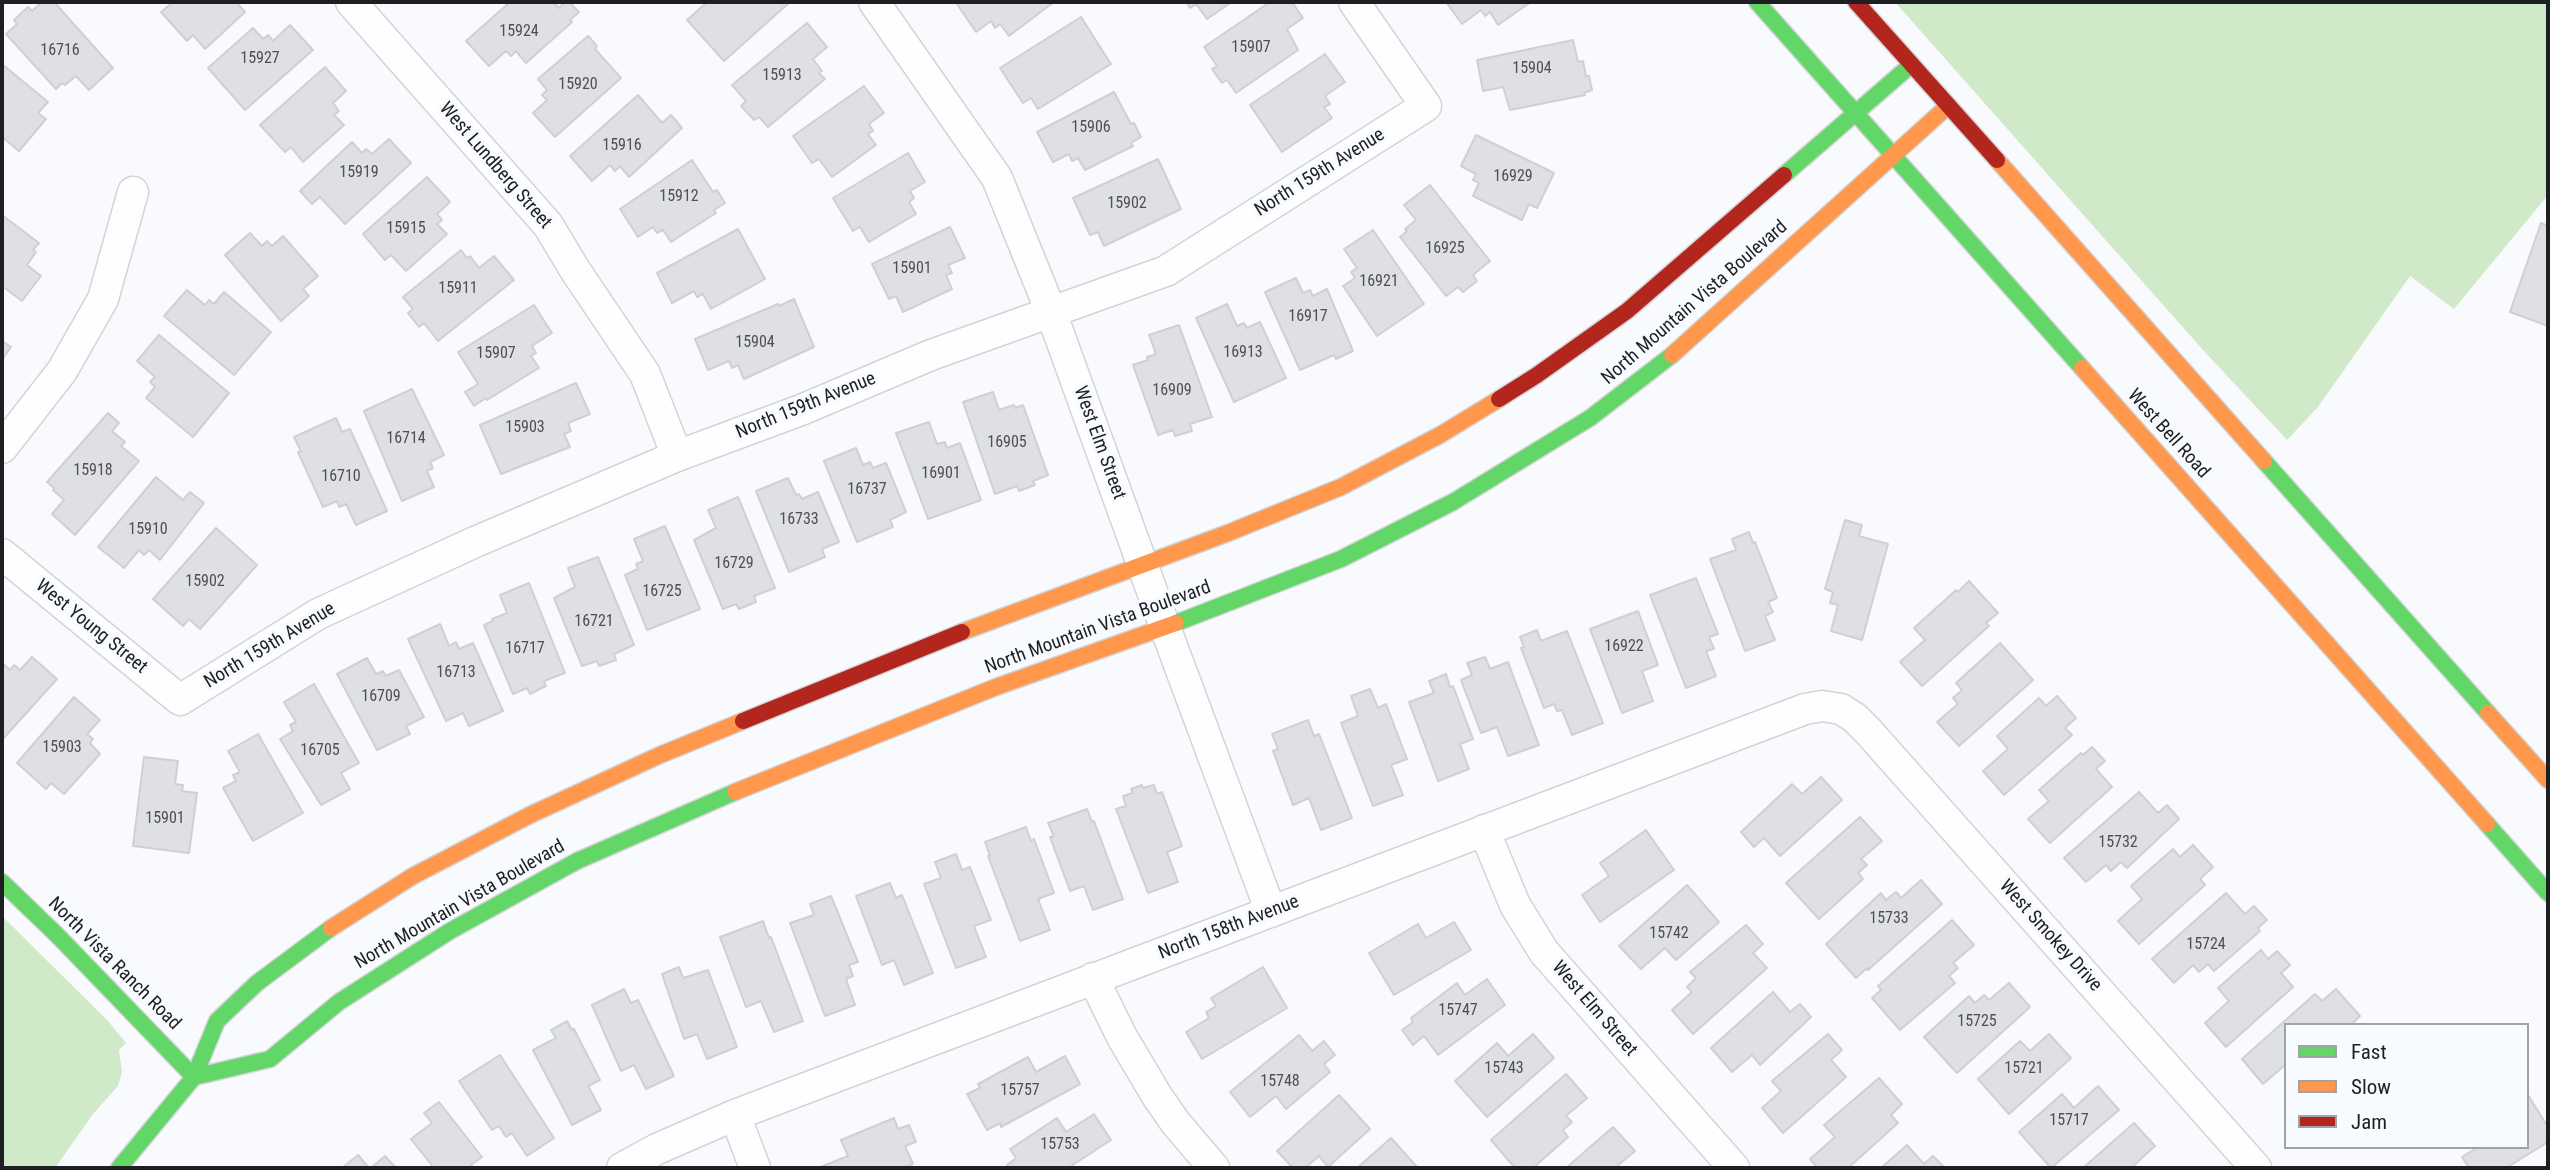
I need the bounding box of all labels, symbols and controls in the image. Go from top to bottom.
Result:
house number: 15924 [499,22,539,42]
house number: 15907 [1231,38,1271,58]
house number: 16716 [40,41,80,61]
house number: 15927 [240,49,280,69]
house number: 15904 [1512,59,1552,79]
house number: 15913 [762,66,802,86]
house number: 15920 [558,75,598,95]
street label: West Lundberg Street [434,98,556,234]
house number: 15906 [1071,118,1111,138]
street label: North 159th Avenue [1251,124,1389,222]
house number: 15916 [602,136,642,156]
house number: 15919 [339,163,379,183]
house number: 16929 [1493,167,1533,187]
house number: 15912 [659,187,699,207]
house number: 15902 [1107,194,1147,214]
street label: North Mountain Vista Boulevard [1597,216,1793,390]
house number: 15915 [386,219,426,239]
house number: 16925 [1425,239,1465,259]
house number: 15901 [892,259,932,279]
house number: 16921 [1359,272,1399,292]
house number: 15911 [438,279,478,299]
house number: 16917 [1288,307,1328,327]
house number: 15904 [735,333,775,353]
house number: 16913 [1223,343,1263,363]
house number: 15907 [476,344,516,364]
street label: North 159th Avenue [733,368,879,444]
house number: 16909 [1152,381,1192,401]
street label: West Elm Street [1068,383,1130,503]
street label: West Bell Road [2122,385,2214,483]
house number: 15903 [505,418,545,438]
house number: 16714 [386,429,426,449]
house number: 16905 [987,433,1027,453]
house number: 15918 [73,461,113,481]
house number: 16901 [921,464,961,484]
house number: 16710 [321,467,361,487]
house number: 16737 [847,480,887,500]
house number: 16733 [779,510,819,530]
house number: 15910 [128,520,168,540]
house number: 16729 [714,554,754,574]
house number: 15902 [185,572,225,592]
street label: West Young Street [30,575,152,679]
street label: North Mountain Vista Boulevard [982,576,1214,680]
house number: 16725 [642,582,682,602]
street label: North 159th Avenue [200,598,340,694]
house number: 16721 [574,612,614,632]
house number: 16922 [1604,637,1644,657]
house number: 16717 [505,639,545,659]
house number: 16713 [436,663,476,683]
house number: 16709 [361,687,401,707]
house number: 15903 [42,738,82,758]
house number: 16705 [300,741,340,761]
house number: 15901 [145,809,185,829]
house number: 15732 [2098,833,2138,853]
street label: North Mountain Vista Boulevard [351,835,569,975]
street label: West Smokey Drive [1994,875,2106,997]
street label: North 158th Avenue [1155,891,1303,965]
street label: North Vista Ranch Road [43,893,185,1035]
house number: 15733 [1869,909,1909,929]
house number: 15742 [1649,924,1689,944]
house number: 15724 [2186,935,2226,955]
street label: West Elm Street [1546,957,1642,1061]
house number: 15747 [1438,1001,1478,1021]
house number: 15725 [1957,1012,1997,1032]
legend [2284,1023,2529,1149]
text: Fast [2351,1040,2387,1064]
house number: 15743 [1484,1059,1524,1079]
house number: 15721 [2004,1059,2044,1079]
house number: 15748 [1260,1072,1300,1092]
text: Slow [2351,1075,2391,1099]
house number: 15757 [1000,1081,1040,1101]
text: Jam [2351,1110,2387,1134]
house number: 15717 [2049,1111,2089,1131]
house number: 15753 [1040,1135,1080,1155]

